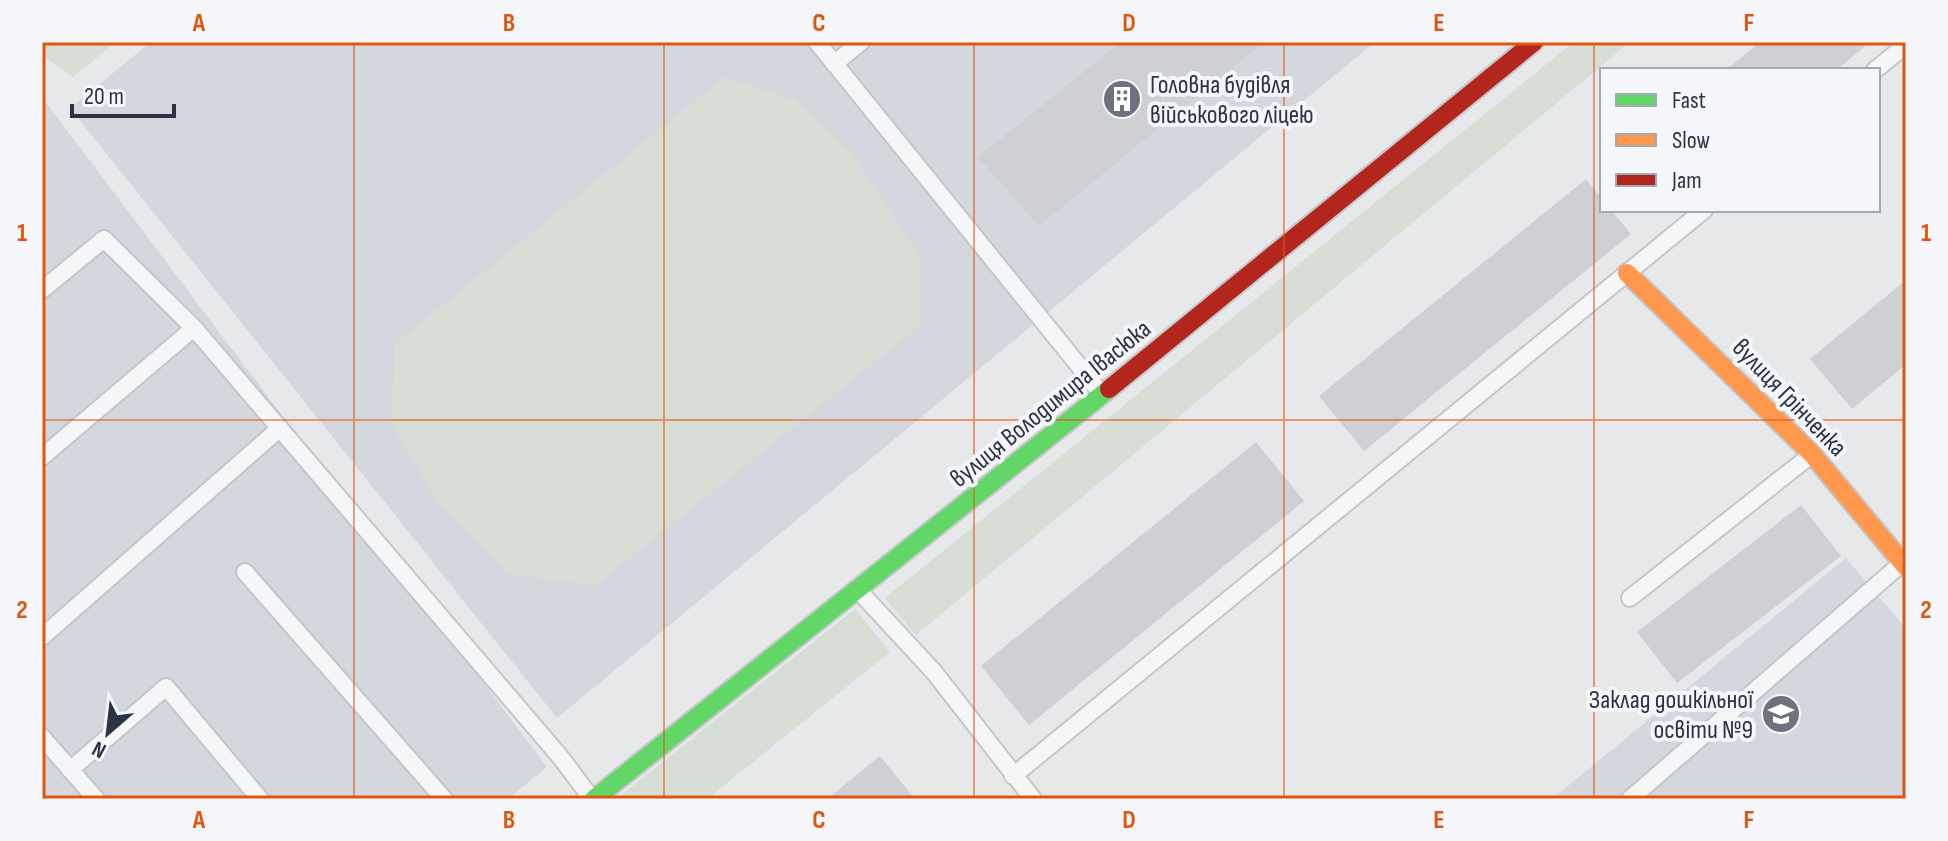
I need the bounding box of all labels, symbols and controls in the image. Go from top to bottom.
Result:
text: A [192,8,206,39]
text: B [503,8,515,39]
text: C [812,8,826,39]
text: D [1122,8,1136,39]
text: E [1433,8,1445,39]
text: F [1744,8,1755,39]
scale bar [72,68,174,118]
legend [1600,68,1880,212]
place label: Головна будівля військового ліцею [1150,70,1314,131]
building icon: Головна будівля військового ліцею [1101,78,1143,120]
text: 20 m [84,82,124,111]
text: Fast [1672,86,1706,115]
text: Slow [1672,126,1710,155]
text: Jam [1671,166,1702,195]
text: 1 [17,218,27,249]
text: 1 [1921,218,1931,249]
street label: вулиця Володимира Івасюка [944,314,1157,495]
street label: вулиця Грінченка [1725,333,1853,463]
text: 2 [16,595,28,626]
text: 2 [1920,595,1932,626]
place label: Заклад дошкільної освіти №9 [1589,685,1754,746]
north arrow [68,693,148,773]
school or university icon: Заклад дошкільної освіти №9 [1760,693,1802,735]
text: N [88,735,111,764]
text: A [192,805,206,836]
text: B [503,805,515,836]
text: C [812,805,826,836]
text: D [1122,805,1136,836]
text: E [1433,805,1445,836]
text: F [1744,805,1755,836]

